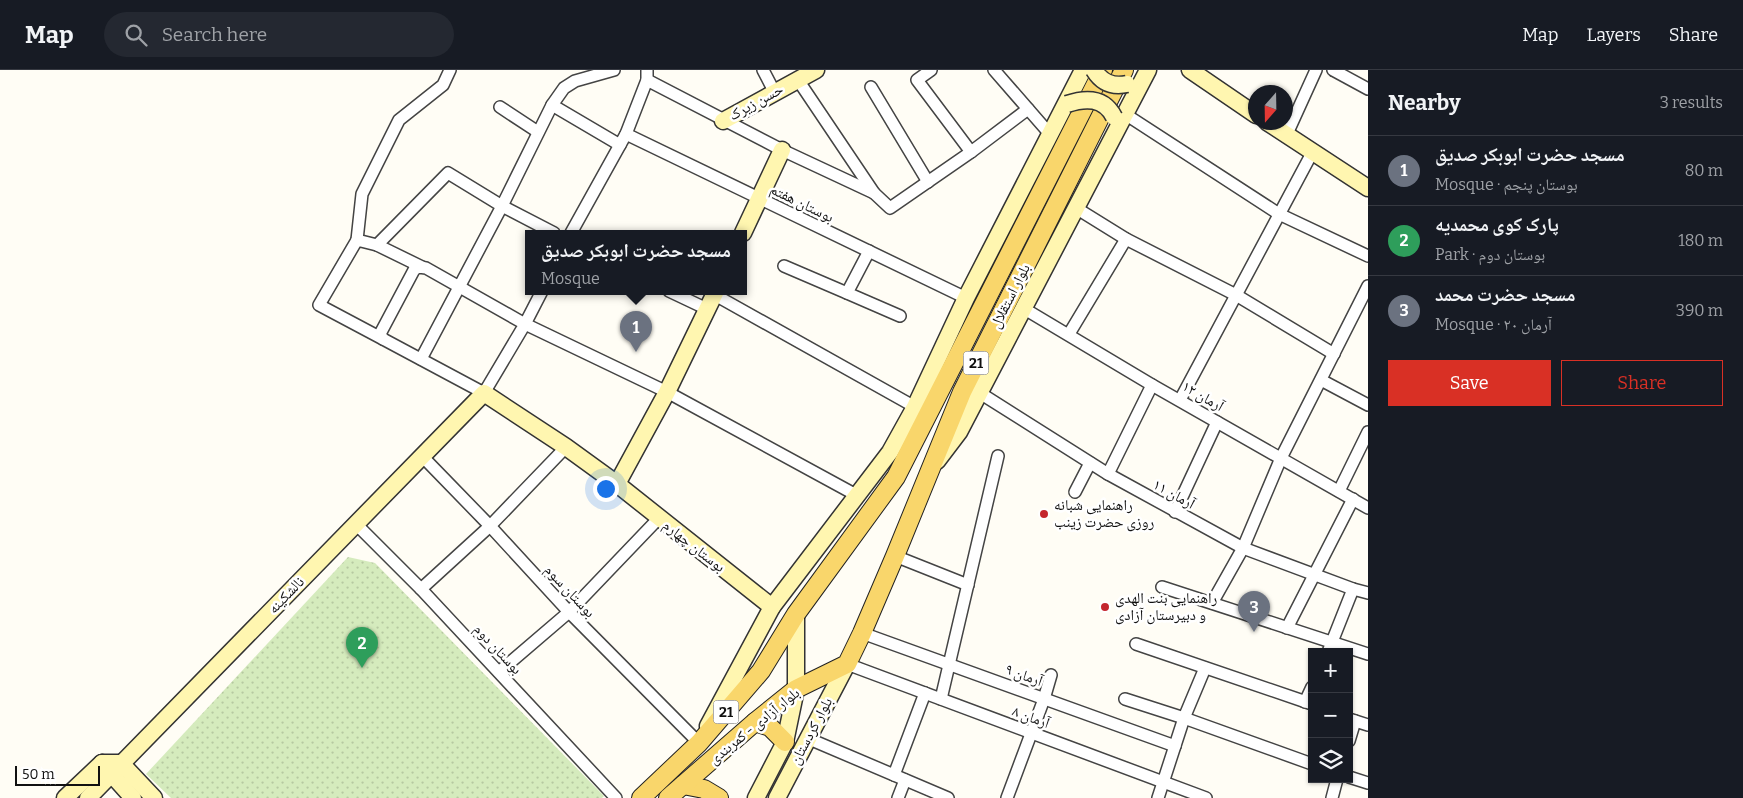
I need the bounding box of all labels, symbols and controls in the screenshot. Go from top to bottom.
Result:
search box [104,12,454,57]
text: Map [25,21,74,49]
icon: search [122,21,150,49]
text: Search here [162,23,267,46]
text: Map [1522,24,1558,46]
text: Layers [1586,24,1641,46]
text: Share [1669,24,1718,46]
street label: حسن زیرک [726,80,787,125]
north arrow [1248,85,1293,130]
text: Nearby [1388,90,1461,116]
text: 3 results [1660,93,1723,112]
text: مسجد حضرت ابوبکر صدیق [1435,143,1625,166]
text: 1 [1401,161,1407,180]
text: 80 m [1685,161,1723,180]
text: Mosque · بوستان پنجم [1435,175,1578,194]
street label: بوستان هفتم [767,180,837,227]
text: پارک کوی محمدیه [1435,213,1559,236]
popup [525,230,747,295]
text: 2 [1399,231,1409,250]
text: 180 m [1678,231,1723,250]
text: مسجد حضرت ابوبکر صدیق [541,239,731,262]
text: Park · بوستان دوم [1435,245,1545,264]
street label: بلوار استقلال [986,261,1035,332]
text: Mosque [541,269,600,288]
text: مسجد حضرت محمد [1435,283,1576,306]
text: 3 [1399,301,1409,320]
text: 390 m [1676,301,1723,320]
pin: 1 [620,311,652,352]
text: Mosque · آرمان ۲۰ [1435,315,1552,334]
road number: 21 [964,352,988,374]
button: Save [1388,360,1551,406]
button: Share [1561,360,1723,406]
street label: آرمان ۱۲ [1178,377,1228,417]
street label: آرمان ۱۱ [1149,475,1199,514]
your location [593,476,619,502]
place label: راهنمایی شبانه روزی حضرت زینب [1054,496,1155,532]
marker: راهنمایی شبانه روزی حضرت زینب [1038,508,1050,520]
street label: بوستان چهارم [659,516,729,577]
street label: بوستان سوم [540,561,599,622]
street label: نالشکینه [264,573,308,617]
place label: راهنمایی بنت الهدی و دبیرستان آزادی [1115,589,1218,625]
pin: 3 [1238,591,1270,632]
marker: راهنمایی بنت الهدی و دبیرستان آزادی [1099,601,1111,613]
street label: بوستان دوم [469,620,526,679]
pin: 2 [346,627,378,668]
map controls [1308,648,1353,783]
button: + [1308,648,1353,693]
street label: آرمان ۹ [1002,660,1046,691]
street label: بلوار آزادی - کمربندی [705,684,804,769]
button: − [1308,693,1353,738]
street label: بلوار کردستان [786,694,837,768]
road number: 21 [714,700,738,724]
street label: آرمان ۸ [1009,702,1053,733]
button: layers [1308,738,1353,783]
scale bar [15,763,100,786]
text: 50 m [22,766,55,783]

